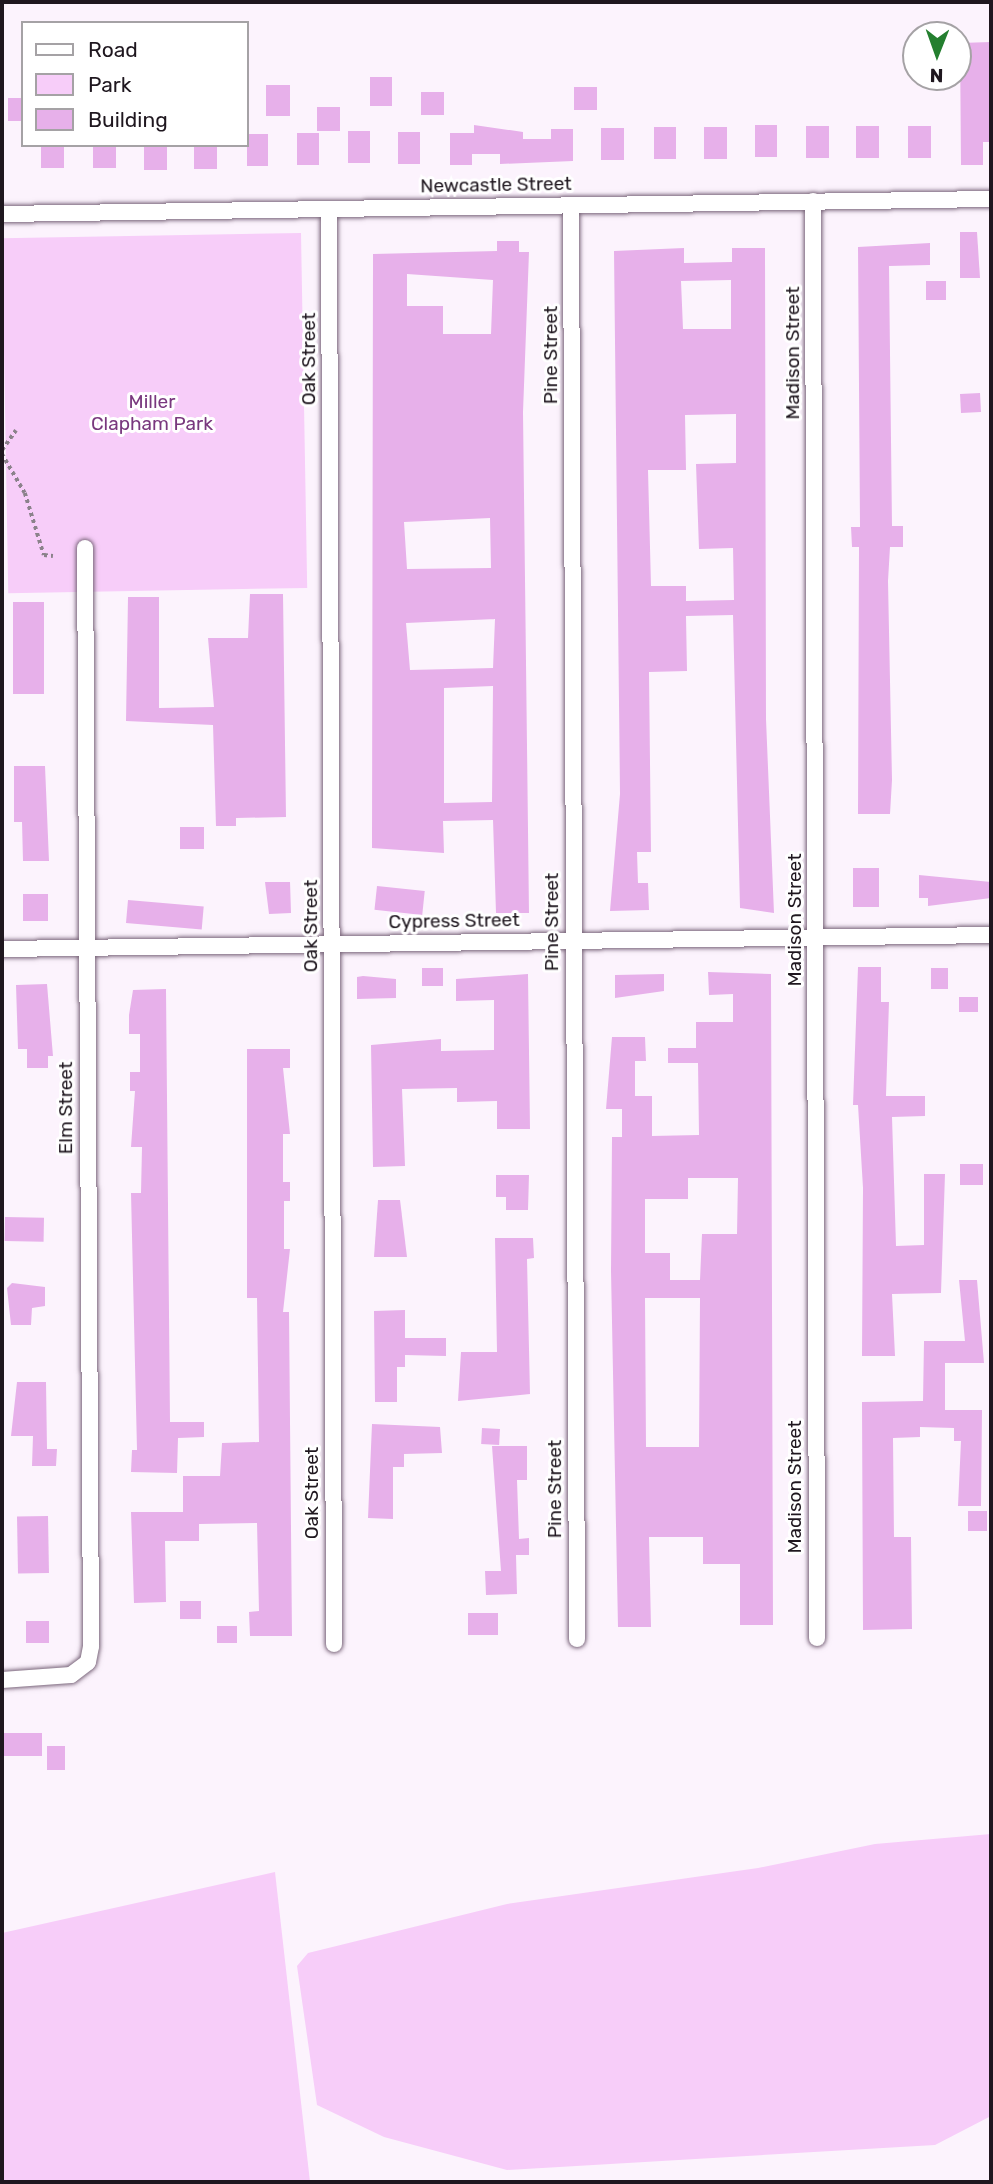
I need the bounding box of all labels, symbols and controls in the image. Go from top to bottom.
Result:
legend [21,21,248,147]
north arrow [902,21,972,91]
text: Road [88,37,138,62]
text: N [930,64,944,87]
text: Park [88,72,132,97]
text: Building [88,107,168,132]
street label: Newcastle Street [420,172,572,198]
street label: Madison Street [782,286,804,420]
street label: Pine Street [540,306,562,404]
street label: Oak Street [298,313,320,405]
park label: Miller Clapham Park [91,391,213,435]
street label: Madison Street [784,853,806,987]
street label: Pine Street [541,873,563,971]
street label: Oak Street [300,880,322,972]
street label: Cypress Street [388,908,520,934]
street label: Elm Street [55,1062,77,1154]
street label: Madison Street [784,1420,806,1554]
street label: Pine Street [544,1440,566,1538]
street label: Oak Street [301,1447,323,1539]

